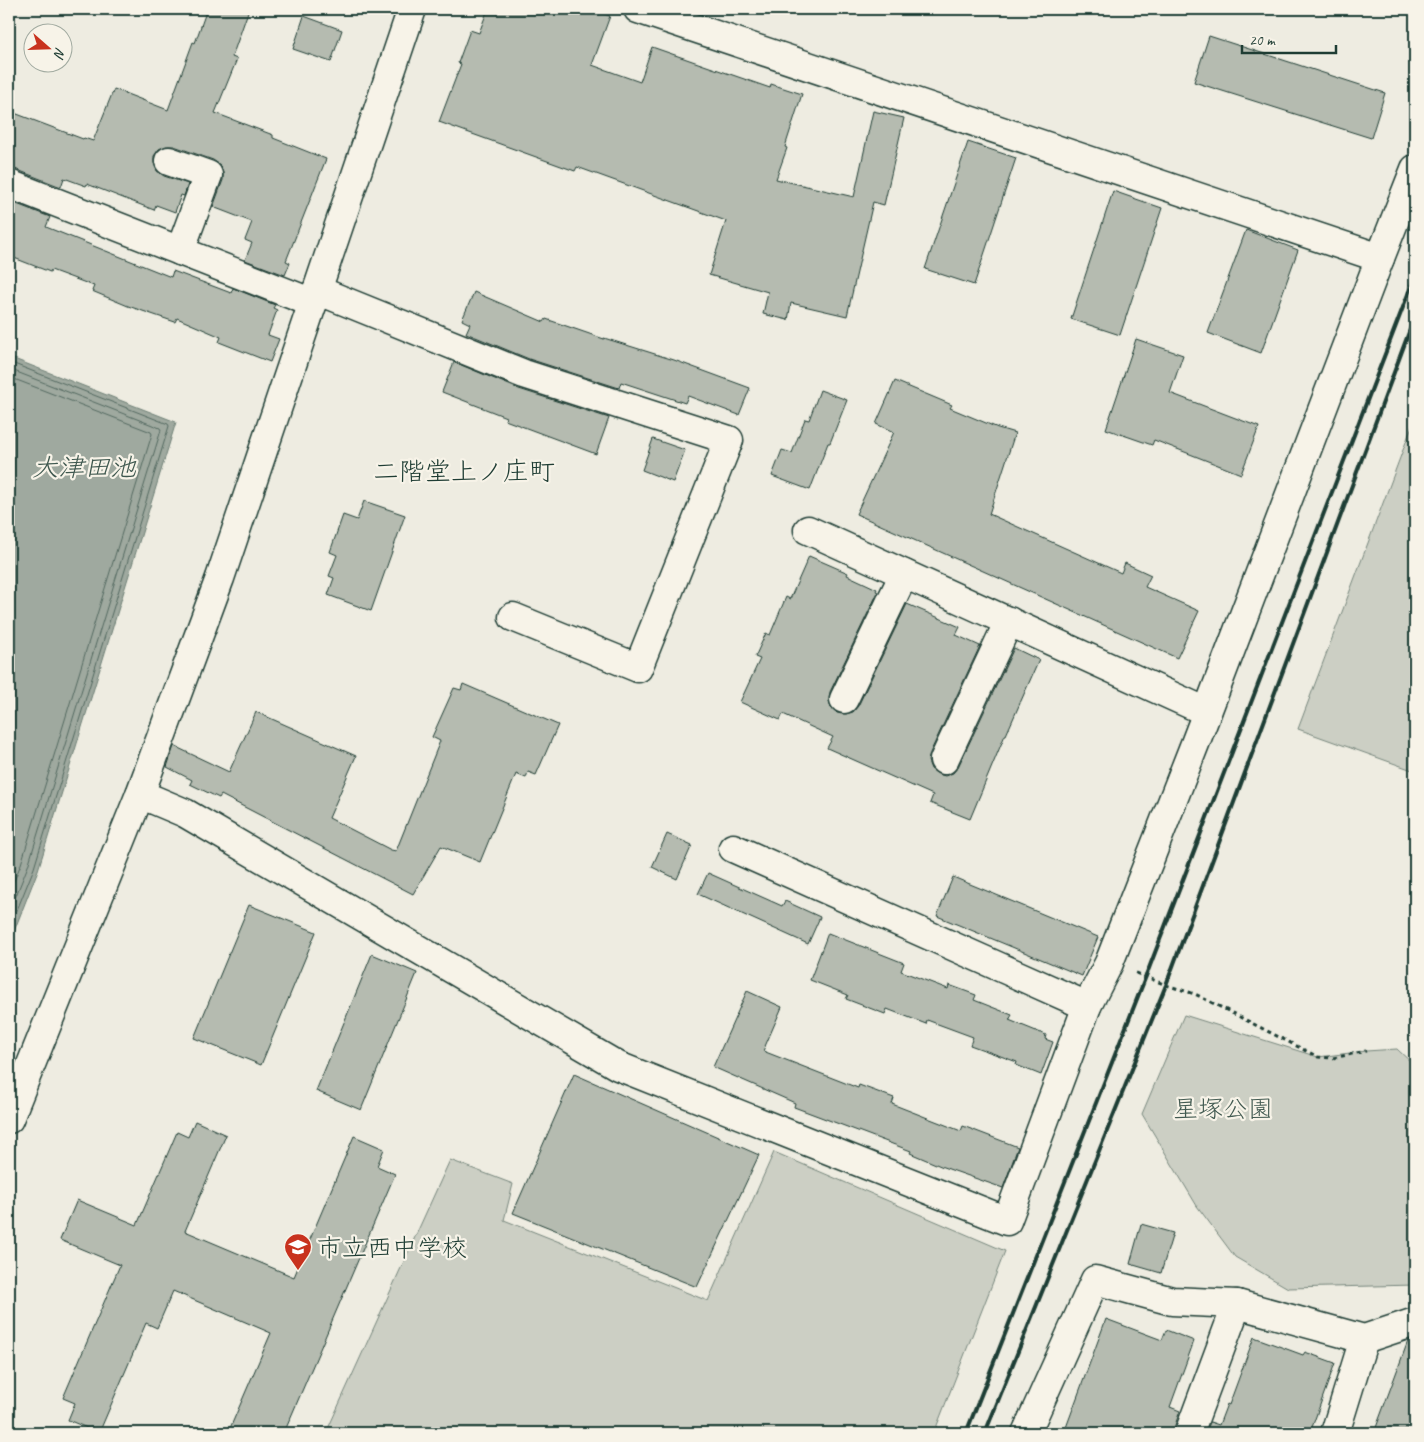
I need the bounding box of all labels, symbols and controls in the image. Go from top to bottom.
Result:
north arrow [22,22,72,72]
scale bar [1242,22,1335,54]
text: 20 m [1249,31,1276,50]
text: N [49,45,69,61]
water label: 大津田池 [32,451,137,484]
district label: 二階堂上ノ庄町 [373,455,555,488]
park label: 星塚公園 [1173,1093,1273,1125]
school or university icon: 市立西中学校 [283,1232,313,1271]
place label: 市立西中学校 [317,1232,467,1264]

